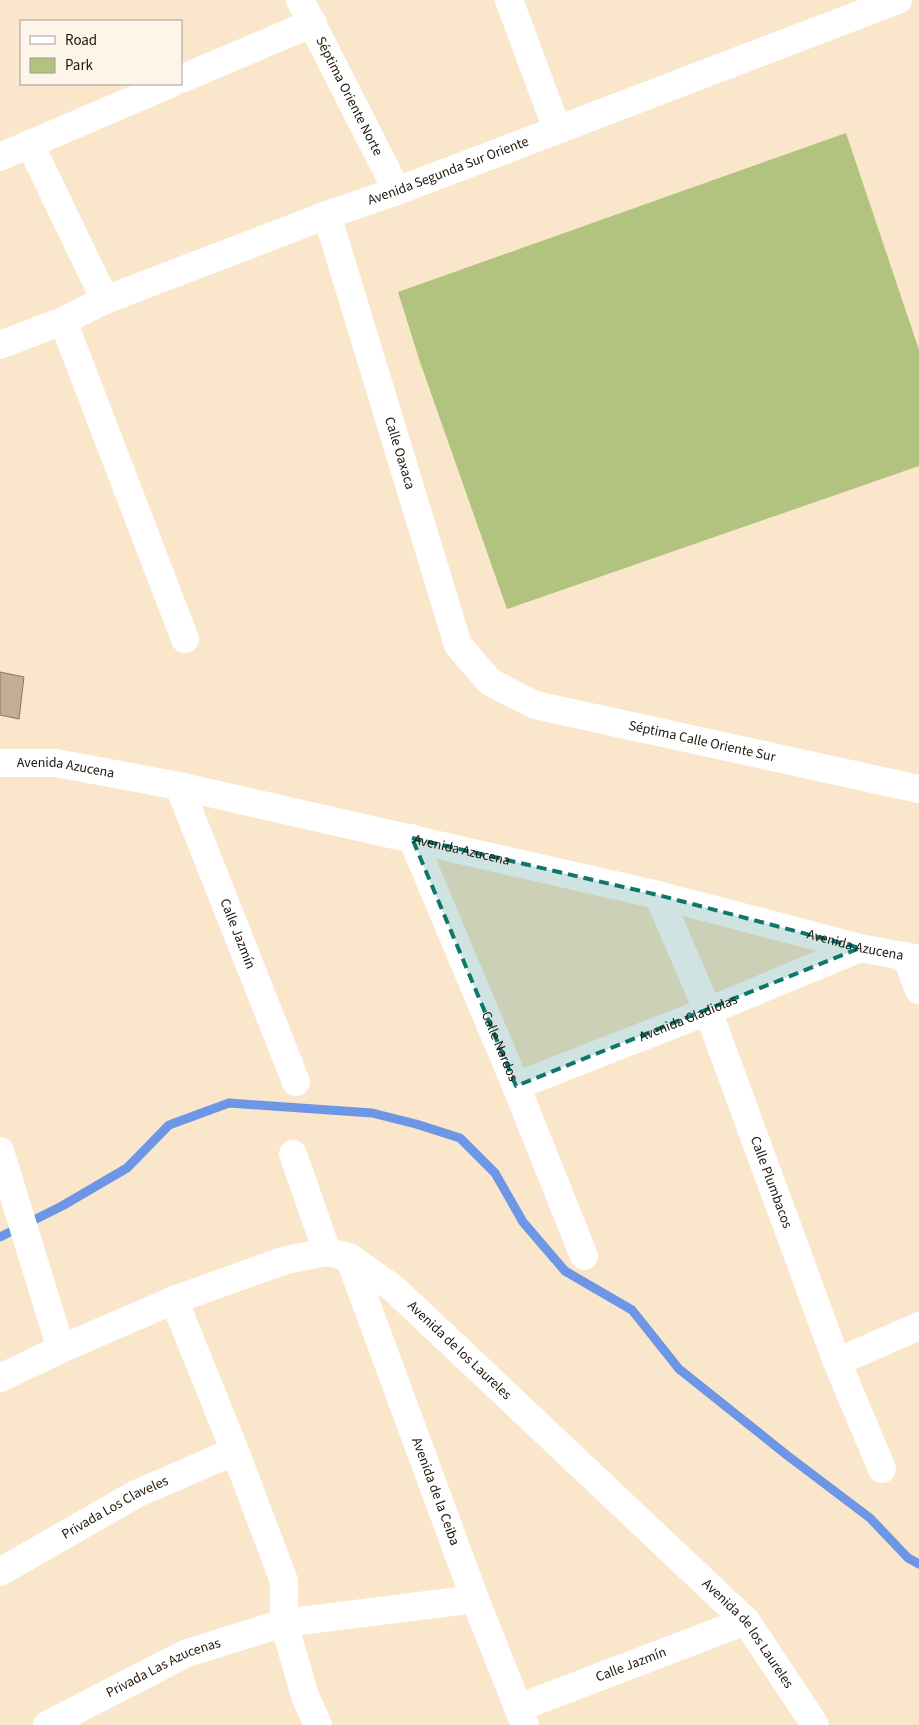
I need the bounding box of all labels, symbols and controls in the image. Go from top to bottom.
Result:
legend [20,20,182,85]
text: Road [65,30,97,51]
street label: Séptima Oriente Norte [310,33,388,159]
text: Park [65,55,94,76]
street label: Avenida Segunda Sur Oriente [365,132,532,210]
street label: Calle Oaxaca [379,414,420,492]
street label: Séptima Calle Oriente Sur [627,716,778,767]
street label: Avenida Azucena [17,753,116,784]
street label: Avenida Azucena [411,830,512,871]
street label: Calle Jazmín [214,896,260,972]
street label: Avenida Azucena [805,924,905,966]
street label: Avenida Gladiolas [636,990,741,1047]
street label: Calle Nardos [476,1008,523,1085]
street label: Calle Plumbacos [745,1134,797,1232]
street label: Avenida de los Laureles [403,1296,516,1405]
street label: Avenida de la Ceiba [406,1435,464,1548]
street label: Privada Los Claveles [58,1471,172,1545]
street label: Avenida de los Laureles [697,1574,798,1693]
street label: Privada Las Azucenas [103,1633,223,1703]
street label: Calle Jazmín [593,1642,669,1687]

